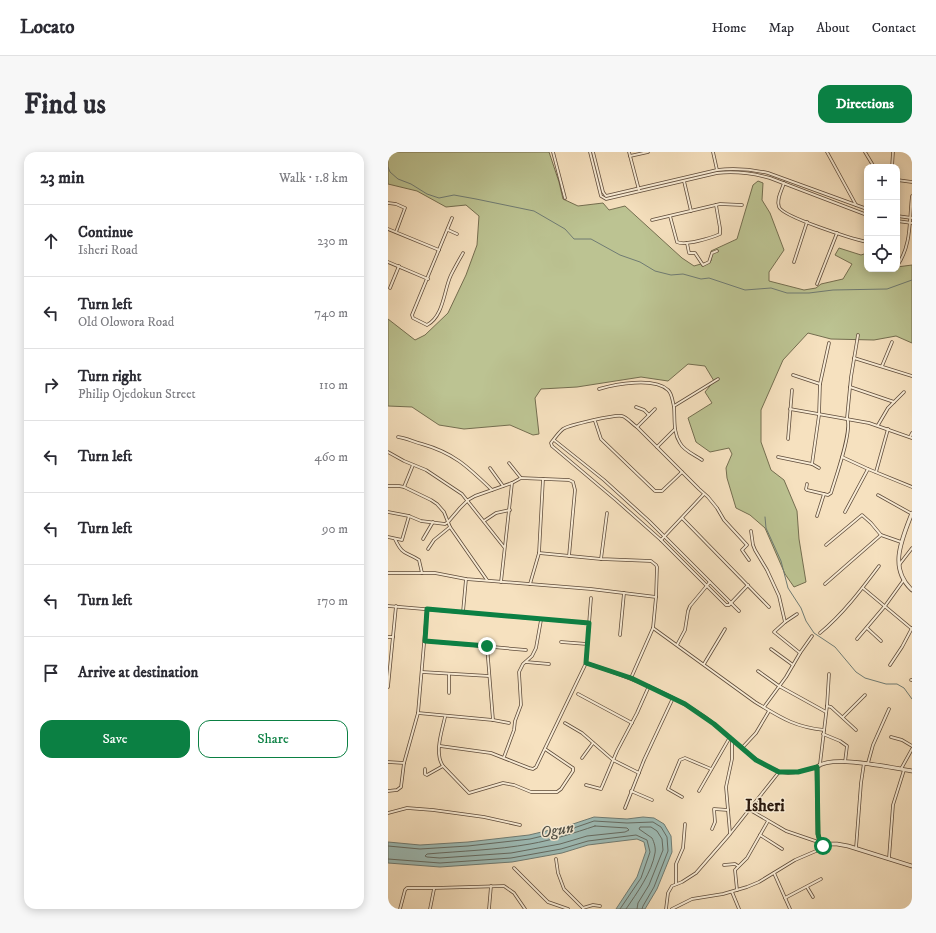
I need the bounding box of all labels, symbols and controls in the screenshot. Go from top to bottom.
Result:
text: Locato [20,16,75,39]
text: Home [712,19,746,37]
text: Map [768,19,794,37]
text: About [816,19,850,37]
text: Contact [872,19,916,37]
button: Directions [818,85,912,123]
text: Find us [24,87,106,122]
map controls [864,164,900,272]
button: + [864,164,900,200]
text: 23 min [40,167,84,189]
text: Walk · 1.8 km [279,170,348,186]
button: − [864,200,900,236]
text: Continue [78,223,133,242]
icon: ahead [40,230,62,252]
text: 230 m [317,233,348,249]
button: locate [864,236,900,272]
text: Isheri Road [78,242,138,258]
text: Turn left [78,295,132,314]
icon: left [40,302,62,324]
text: 740 m [314,305,348,321]
text: Old Olowora Road [78,314,174,330]
text: Turn right [78,367,141,386]
icon: right [40,374,62,396]
text: 110 m [319,377,348,393]
text: Philip Ojedokun Street [78,386,196,402]
icon: left [40,446,62,468]
text: Turn left [78,447,132,466]
text: 460 m [314,449,348,465]
icon: left [40,518,62,540]
text: Turn left [78,519,132,538]
text: 90 m [322,521,348,537]
icon: left [40,590,62,612]
text: Turn left [78,591,132,610]
text: 170 m [317,593,348,609]
route end [478,637,496,655]
icon: arrive [40,662,62,684]
text: Arrive at destination [78,663,198,682]
button: Save [40,720,190,758]
button: Share [198,720,348,758]
district label: Isheri [745,795,785,817]
water label: Ogun [539,817,575,843]
route start [814,837,832,855]

